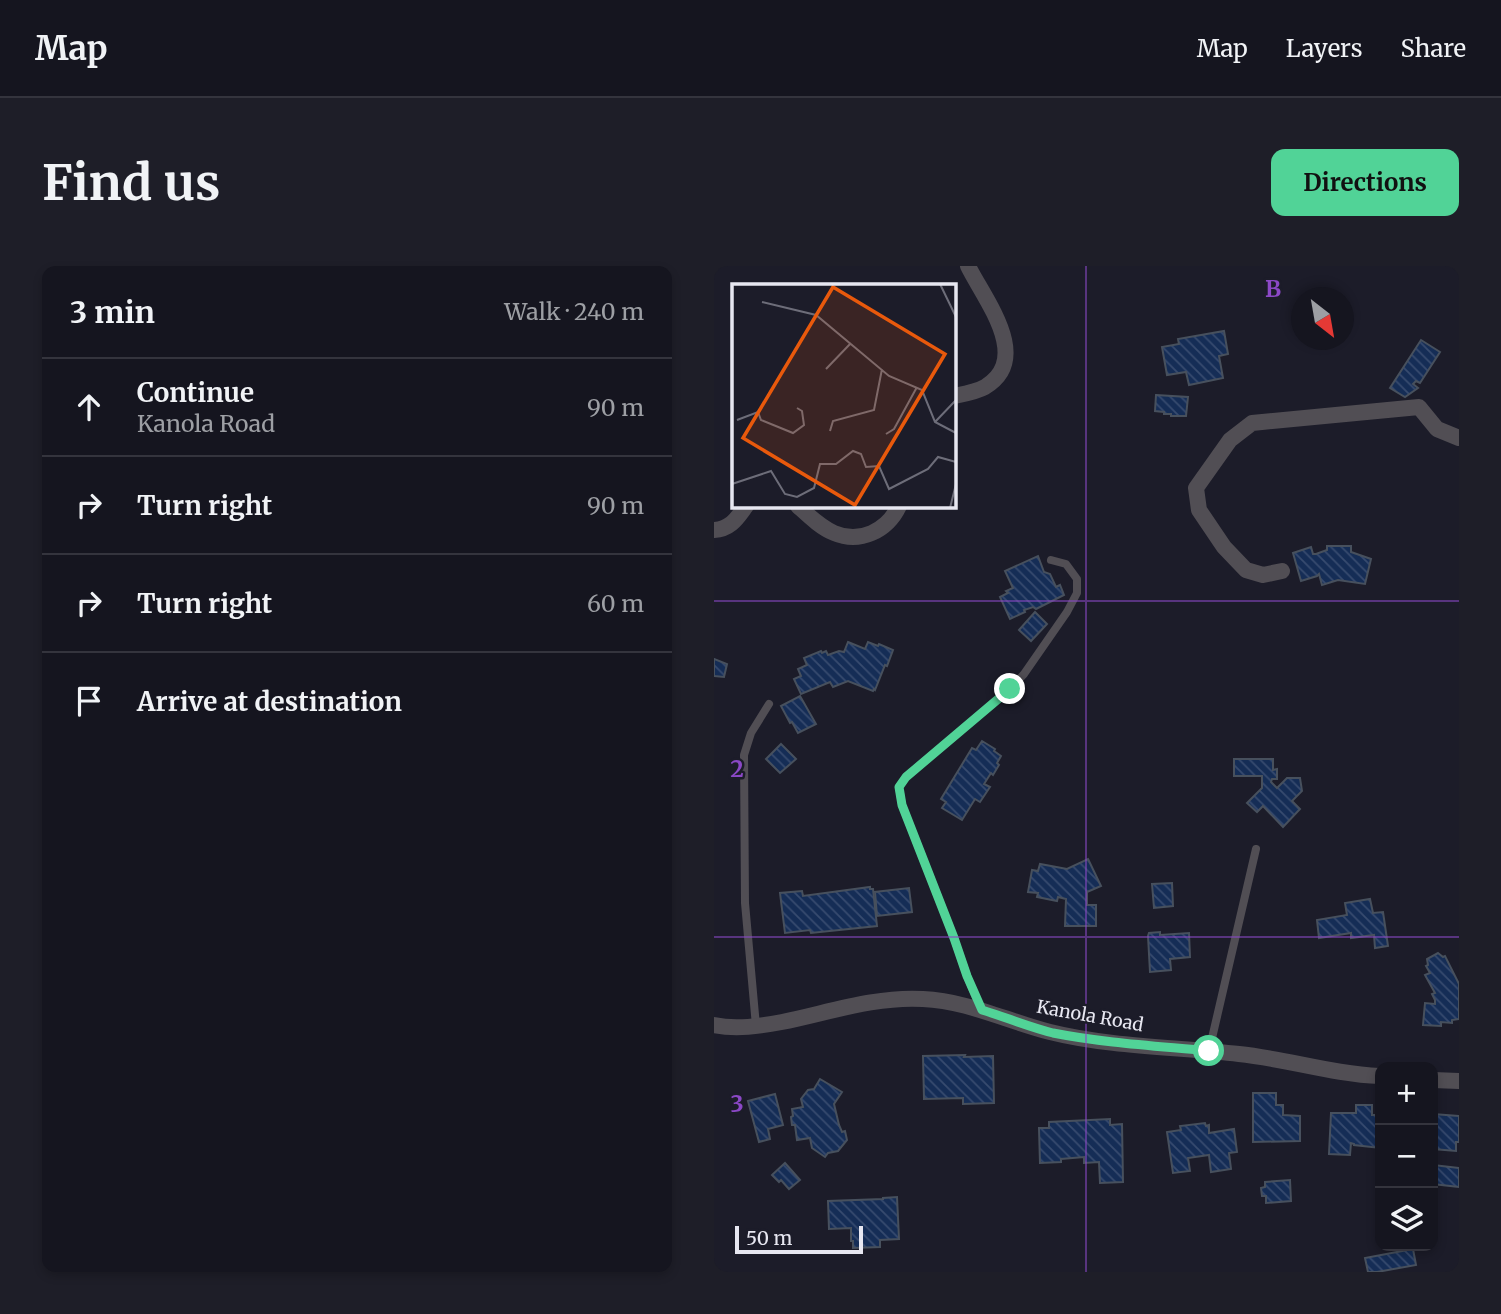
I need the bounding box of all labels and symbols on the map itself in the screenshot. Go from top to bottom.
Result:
text: B [1265,274,1281,303]
inset map [732,284,956,508]
north arrow [1291,287,1354,350]
route end [994,673,1025,704]
text: 2 [730,754,744,783]
street label: Kanola Road [1035,995,1145,1036]
route start [1193,1035,1224,1066]
text: 3 [730,1089,744,1118]
scale bar [735,1223,863,1255]

